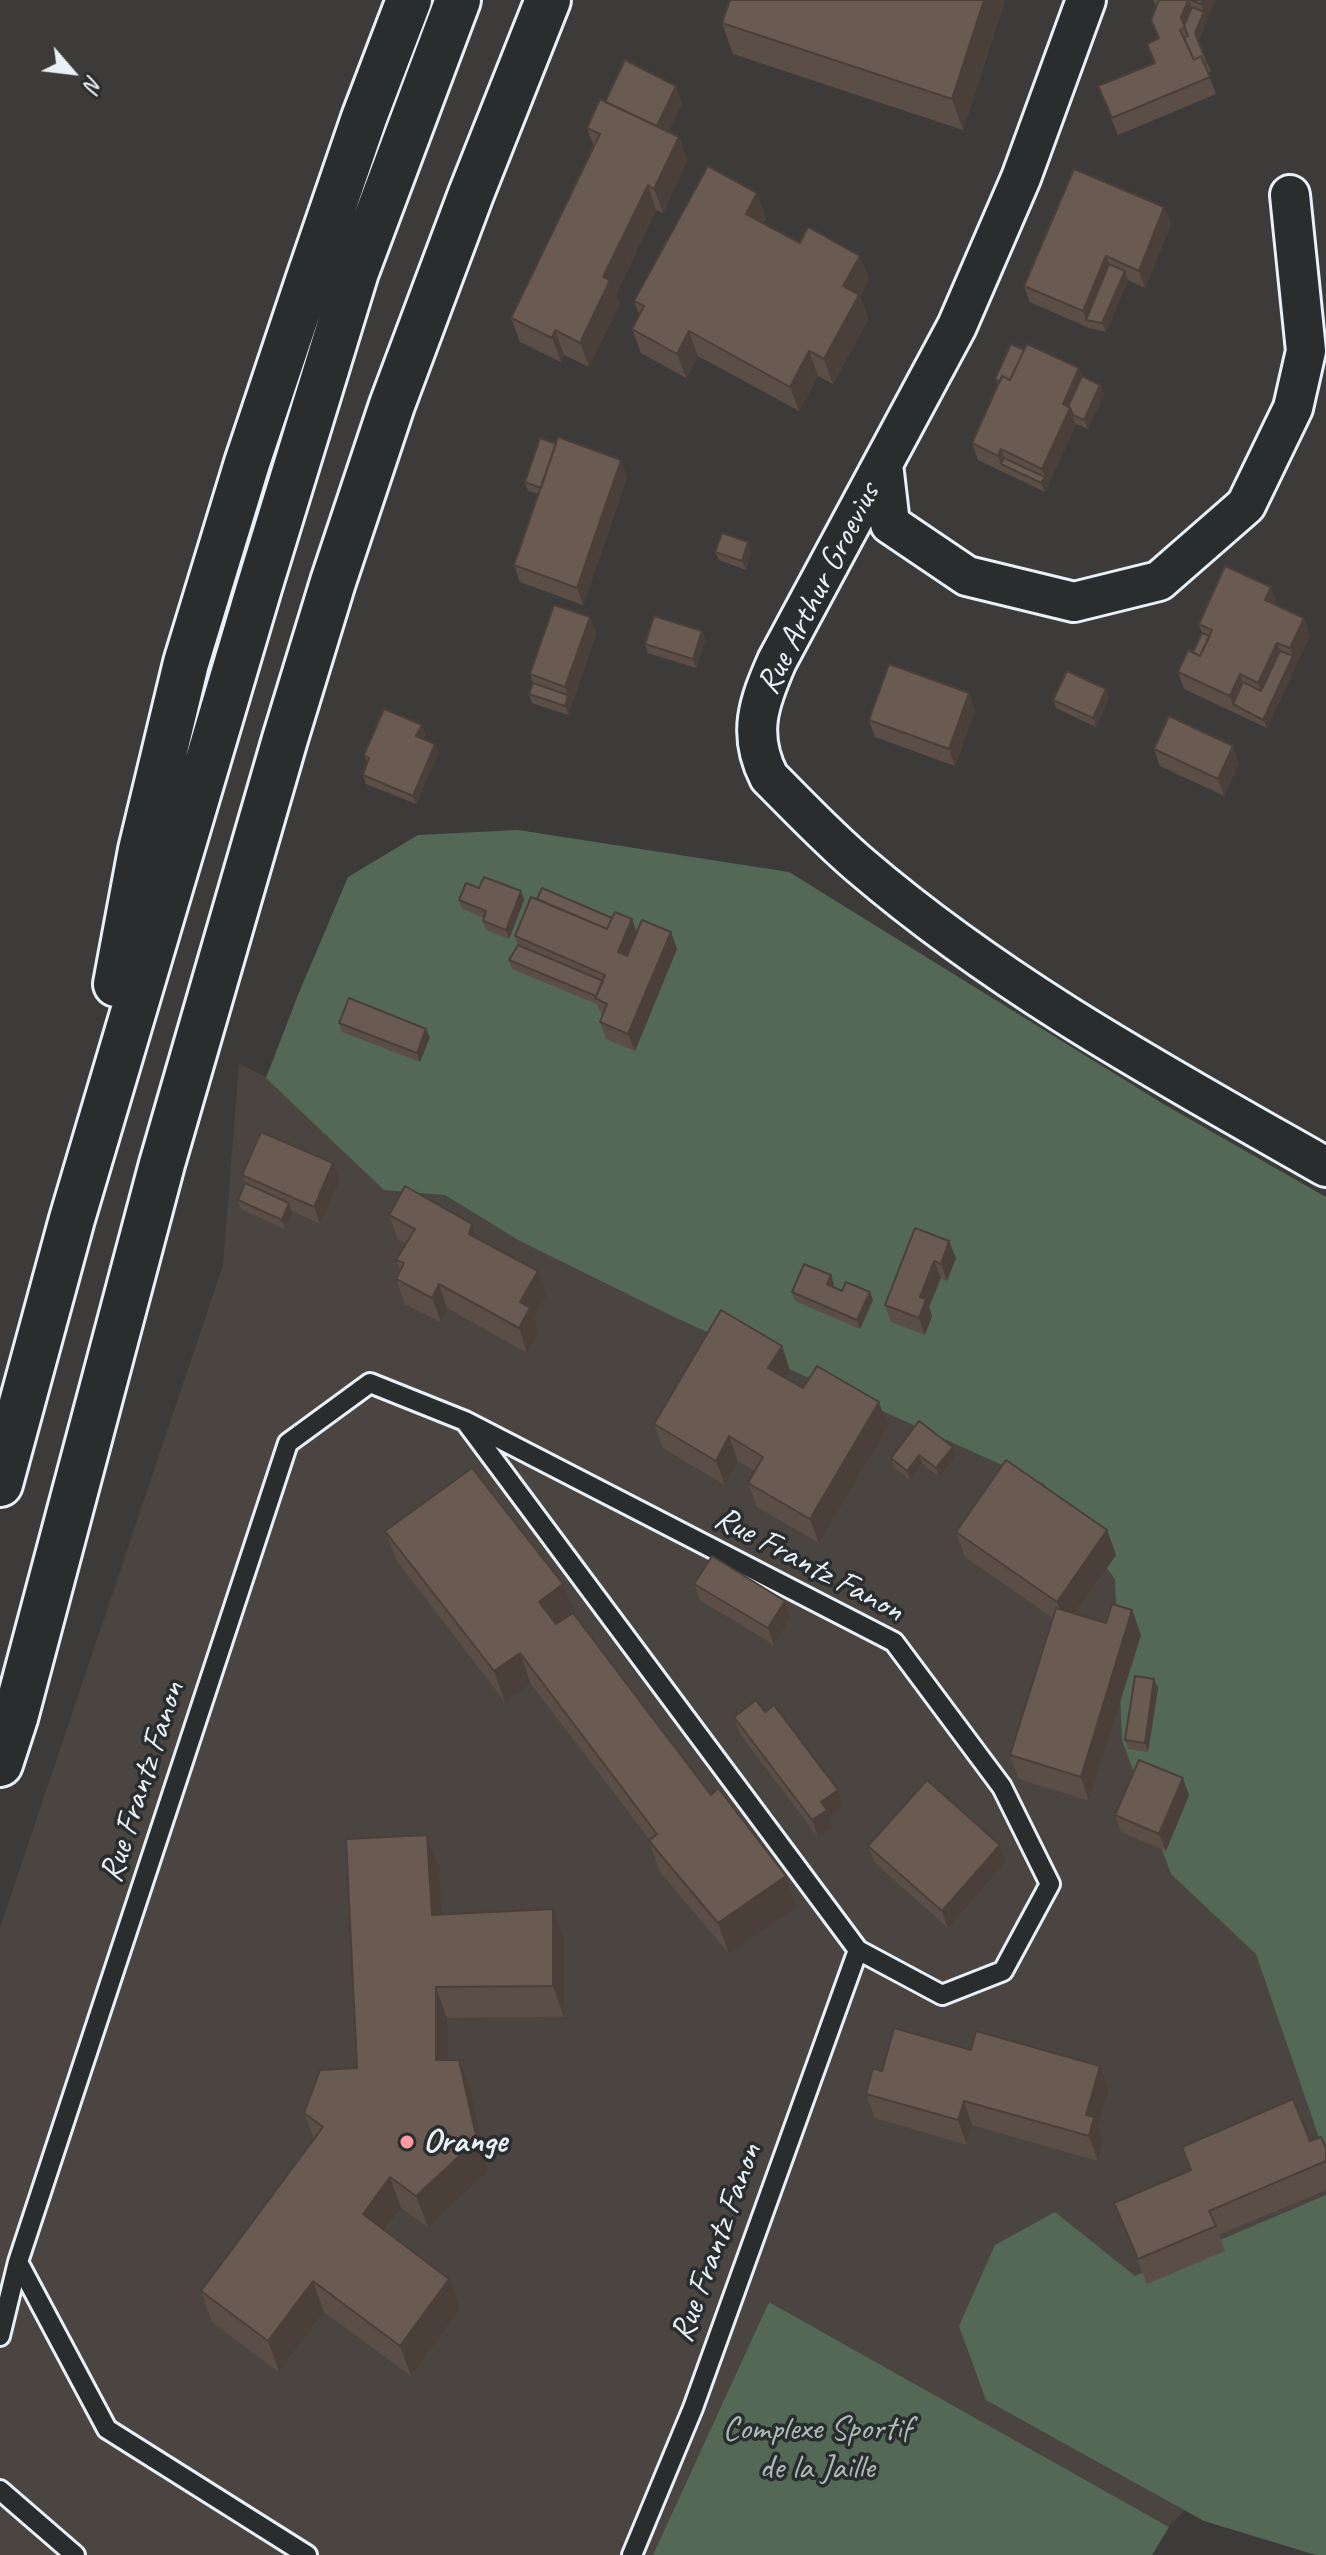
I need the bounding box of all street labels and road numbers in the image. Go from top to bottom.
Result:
street label: Rue Arthur Groevius [748,477,890,701]
street label: Rue Frantz Fanon [707,1498,911,1632]
street label: Rue Frantz Fanon [91,1677,195,1887]
street label: Rue Frantz Fanon [662,2138,772,2348]

